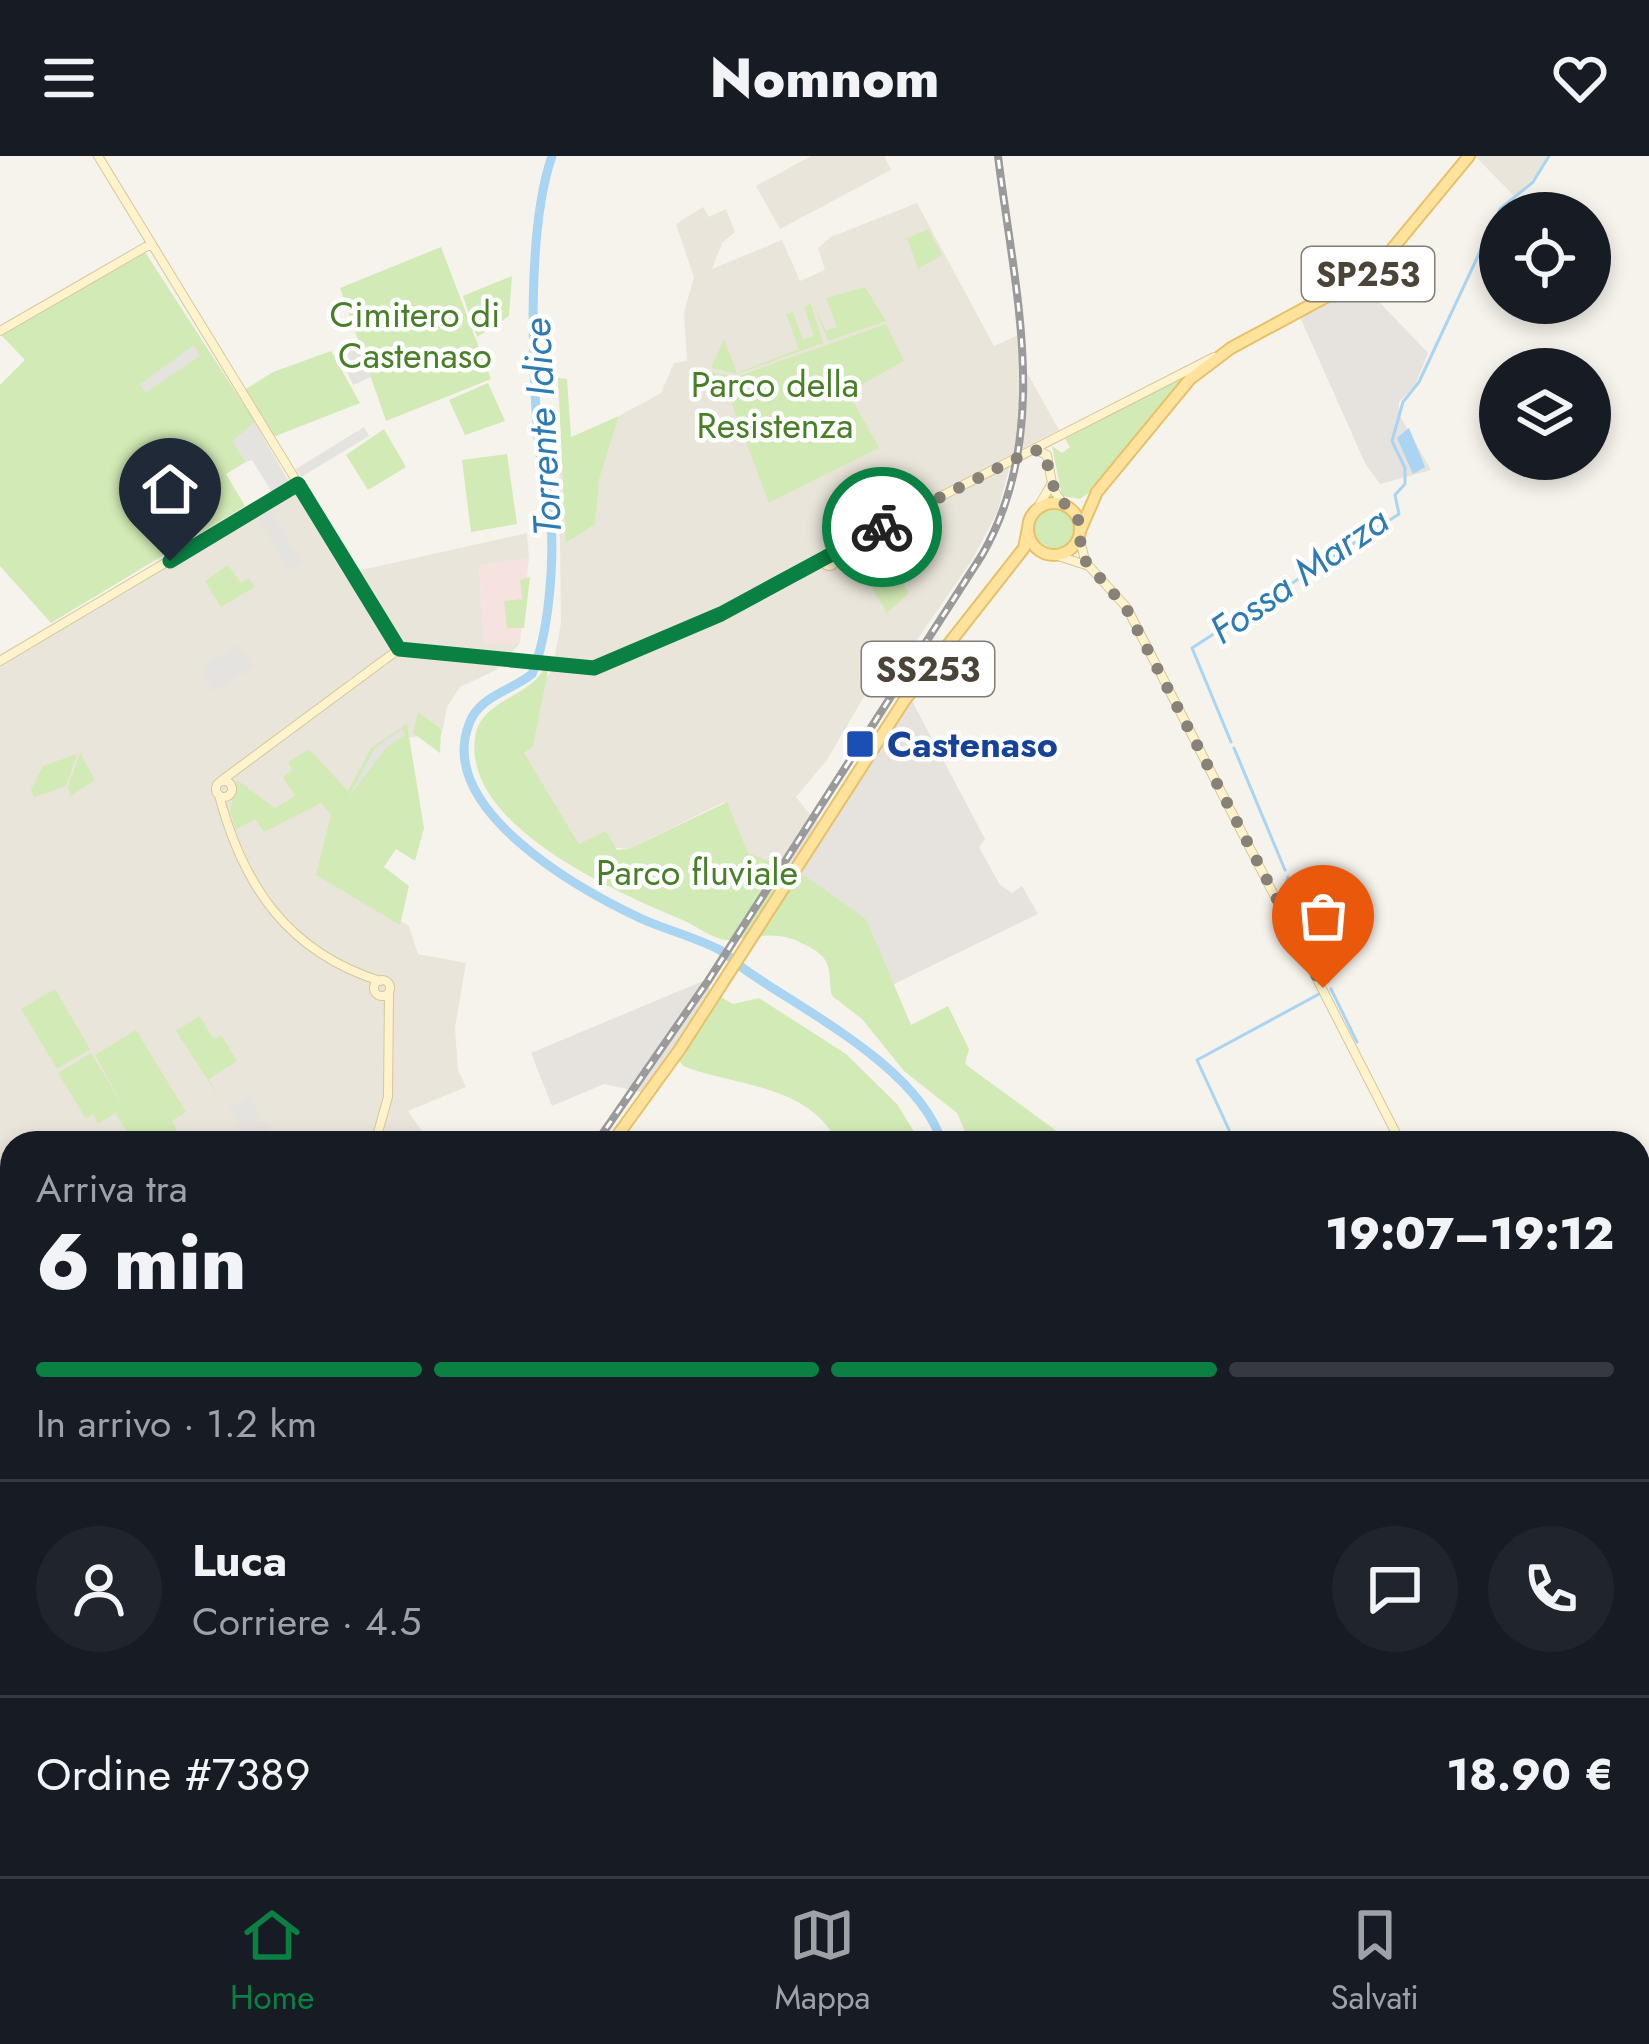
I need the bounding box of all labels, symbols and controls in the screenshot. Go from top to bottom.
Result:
text: Nomnom [710,39,939,117]
icon: menu [36,45,102,111]
icon: heart [1547,45,1613,111]
map controls [1479,192,1611,480]
button: locate [1479,192,1611,324]
road number: SP253 [1302,247,1434,301]
park label: Cimitero di Castenaso [330,288,500,381]
water label: Torrente Idice [508,316,576,537]
button: layers [1479,348,1611,480]
park label: Parco della Resistenza [691,358,859,451]
pin [119,438,221,561]
icon: home [137,456,203,522]
courier [822,467,942,587]
water label: Fossa Marza [1198,492,1401,658]
icon: bike [849,494,915,560]
road number: SS253 [862,642,994,696]
place label: Castenaso [887,718,1058,770]
marker: Castenaso [844,728,876,760]
park label: Parco fluviale [596,846,798,898]
pin [1272,865,1374,988]
icon: bag [1290,883,1356,949]
text: Arriva tra [36,1160,188,1217]
text: 19:07–19:12 [1325,1201,1614,1266]
text: 6 min [36,1206,247,1318]
text: In arrivo · 1.2 km [36,1395,317,1452]
button: person [36,1526,162,1652]
button: chat [1332,1526,1458,1652]
button: phone [1488,1526,1614,1652]
text: Luca [192,1528,287,1593]
text: Corriere · 4.5 [192,1593,421,1650]
text: Ordine #7389 [36,1742,311,1807]
text: 18.90 € [1446,1742,1614,1807]
tab: Home [230,1902,314,2021]
tab: Mappa [774,1902,870,2021]
tab: Salvati [1331,1902,1419,2021]

